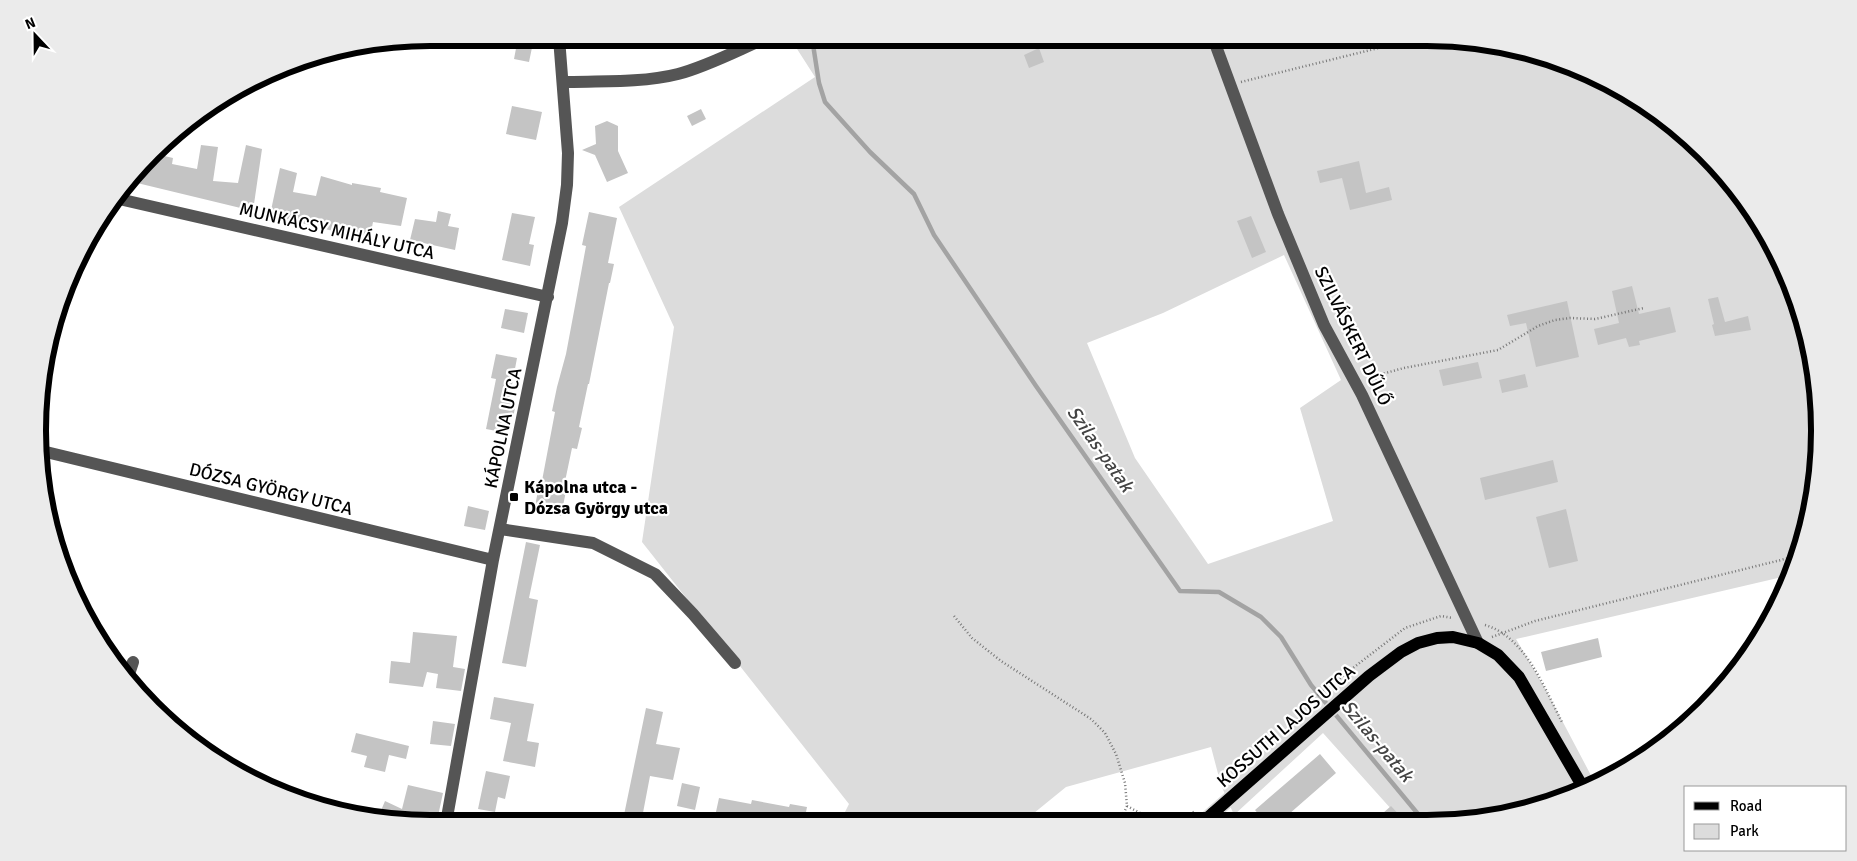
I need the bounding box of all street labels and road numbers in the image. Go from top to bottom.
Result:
street label: MUNKÁCSY MIHÁLY UTCA [237,198,437,264]
street label: SZILVÁSKERT DŰLŐ [1310,263,1396,409]
street label: KÁPOLNA UTCA [480,366,526,490]
street label: DÓZSA GYÖRGY UTCA [187,458,355,520]
street label: KOSSUTH LAJOS UTCA [1212,660,1360,792]

